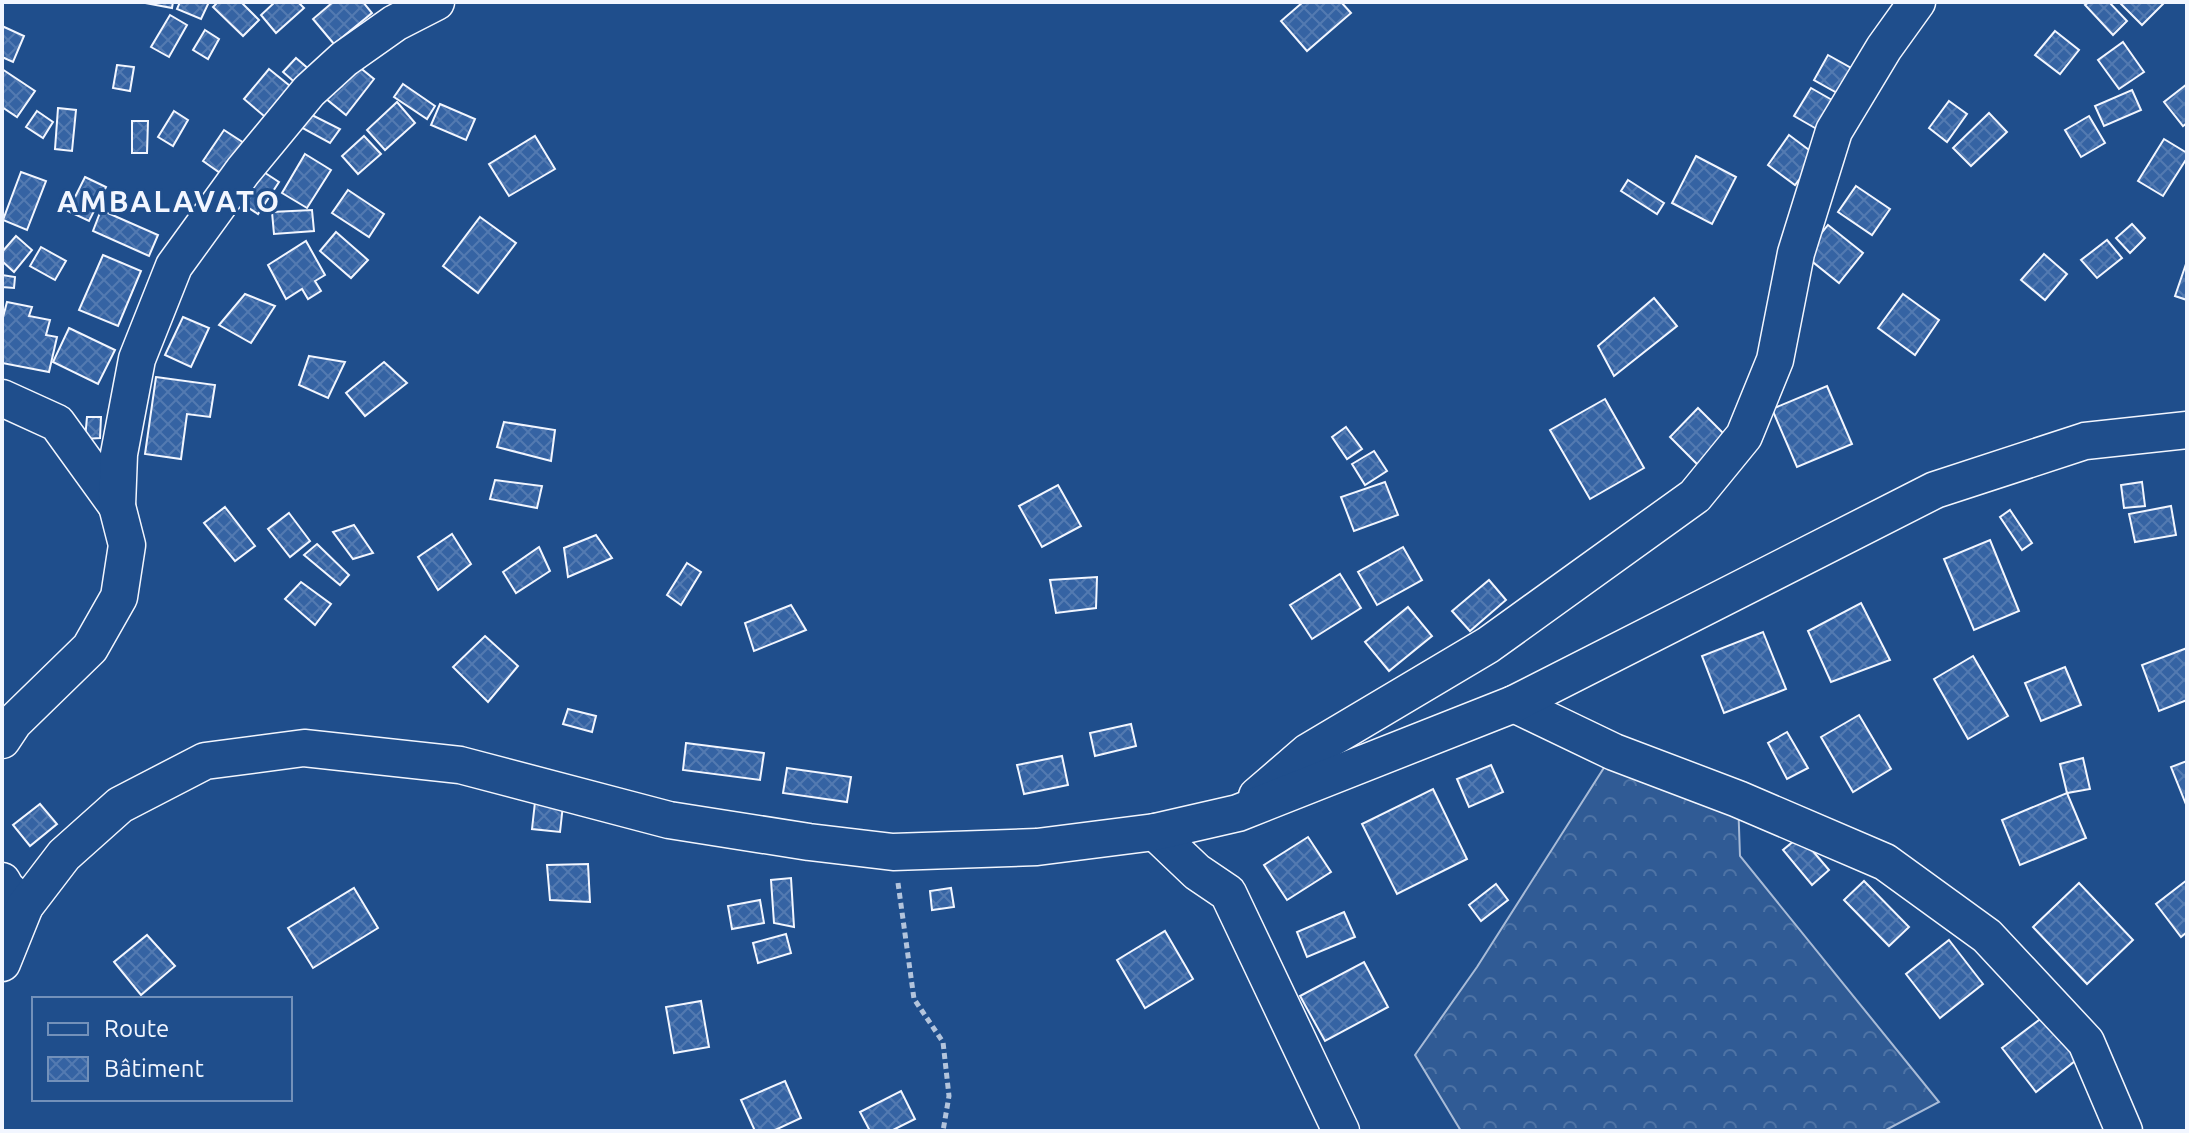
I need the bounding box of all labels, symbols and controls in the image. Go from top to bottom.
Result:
district label: AMBALAVATO [57,184,281,218]
legend [32,997,292,1101]
text: Route [104,1015,169,1042]
text: Bâtiment [104,1055,205,1082]

